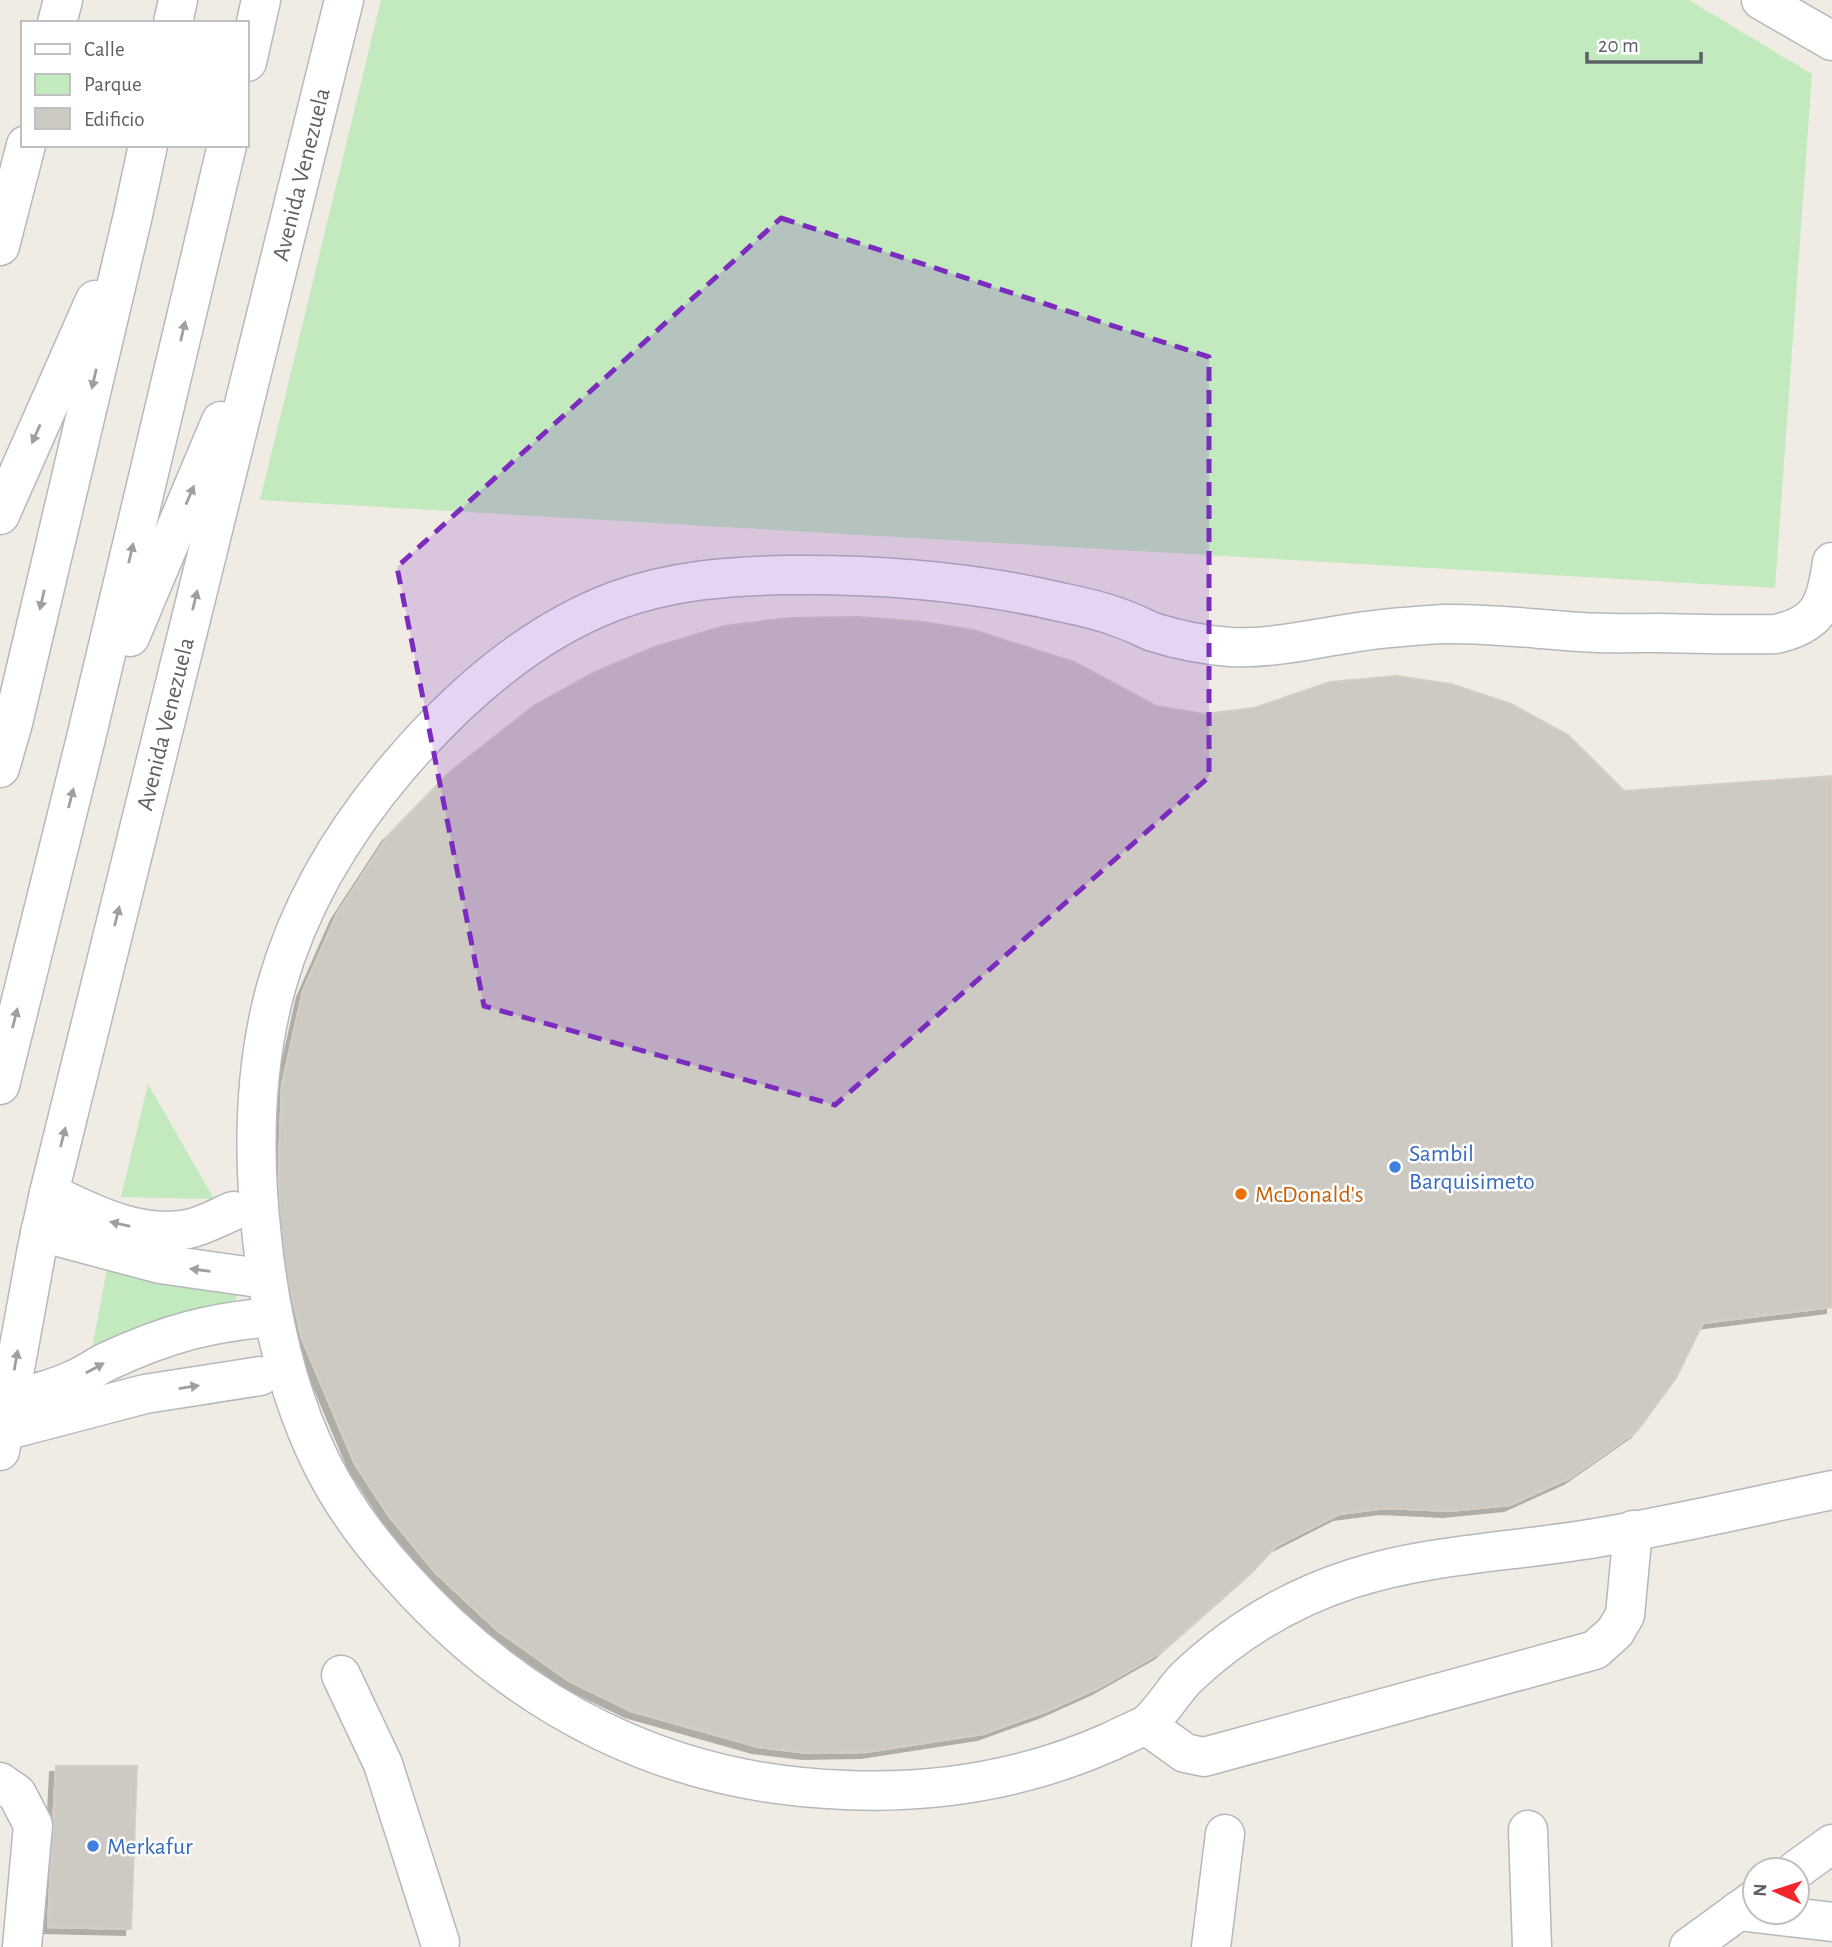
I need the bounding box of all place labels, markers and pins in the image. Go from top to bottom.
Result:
place label: Sambil Barquisimeto [1409,1142,1535,1194]
marker: Sambil Barquisimeto [1387,1159,1403,1175]
place label: McDonald's [1255,1183,1364,1207]
marker: McDonald's [1233,1186,1249,1202]
place label: Merkafur [107,1835,193,1859]
marker: Merkafur [85,1838,101,1854]

